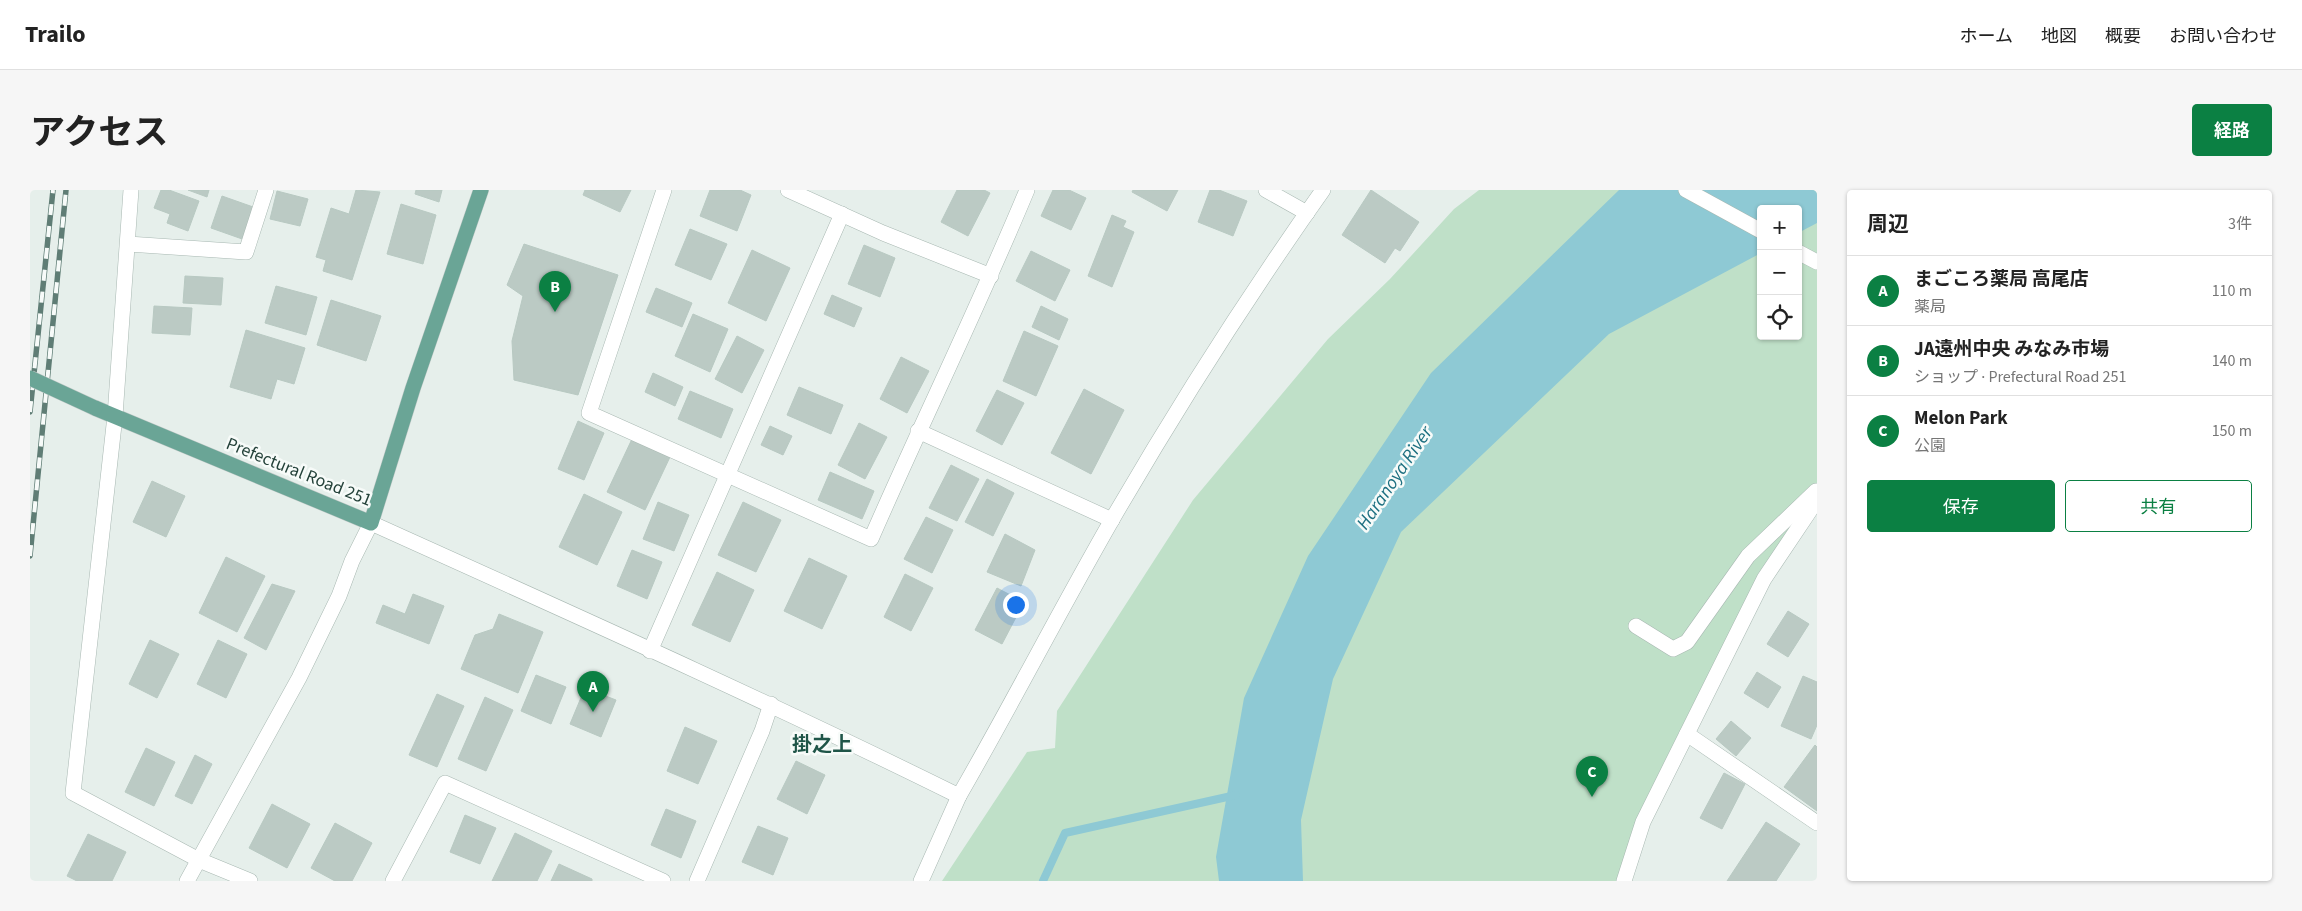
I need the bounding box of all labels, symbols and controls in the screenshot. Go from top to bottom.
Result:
text: Trailo [25,17,86,52]
text: ホーム [1960,24,2013,49]
text: 地図 [2041,24,2077,49]
text: 概要 [2105,24,2141,49]
text: お問い合わせ [2169,24,2277,49]
button: 経路 [2192,104,2272,156]
text: アクセス [30,108,168,158]
map controls [1757,205,1802,340]
button: + [1757,205,1802,250]
text: 周辺 [1867,209,1909,239]
text: 3件 [2228,213,2252,235]
button: − [1757,250,1802,295]
text: まごころ薬局 高尾店 [1914,266,2089,293]
pin: B [539,271,571,312]
text: A [1878,280,1888,302]
text: 110 m [2212,280,2252,302]
button: locate [1757,295,1802,340]
text: 薬局 [1914,296,1946,318]
text: JA遠州中央 みなみ市場 [1914,336,2109,363]
text: B [1878,350,1888,372]
text: 140 m [2212,350,2252,372]
text: ショップ · Prefectural Road 251 [1914,366,2126,388]
text: Melon Park [1914,405,2008,432]
water label: Haranoya River [1350,420,1440,535]
text: C [1878,420,1888,442]
text: 150 m [2212,420,2252,442]
street label: Prefectural Road 251 [222,431,376,513]
text: 公園 [1914,435,1946,457]
button: 保存 [1867,480,2055,532]
button: 共有 [2065,480,2252,532]
your location [1003,592,1029,618]
pin: A [577,671,609,712]
district label: 掛之上 [792,731,852,759]
pin: C [1576,756,1608,797]

